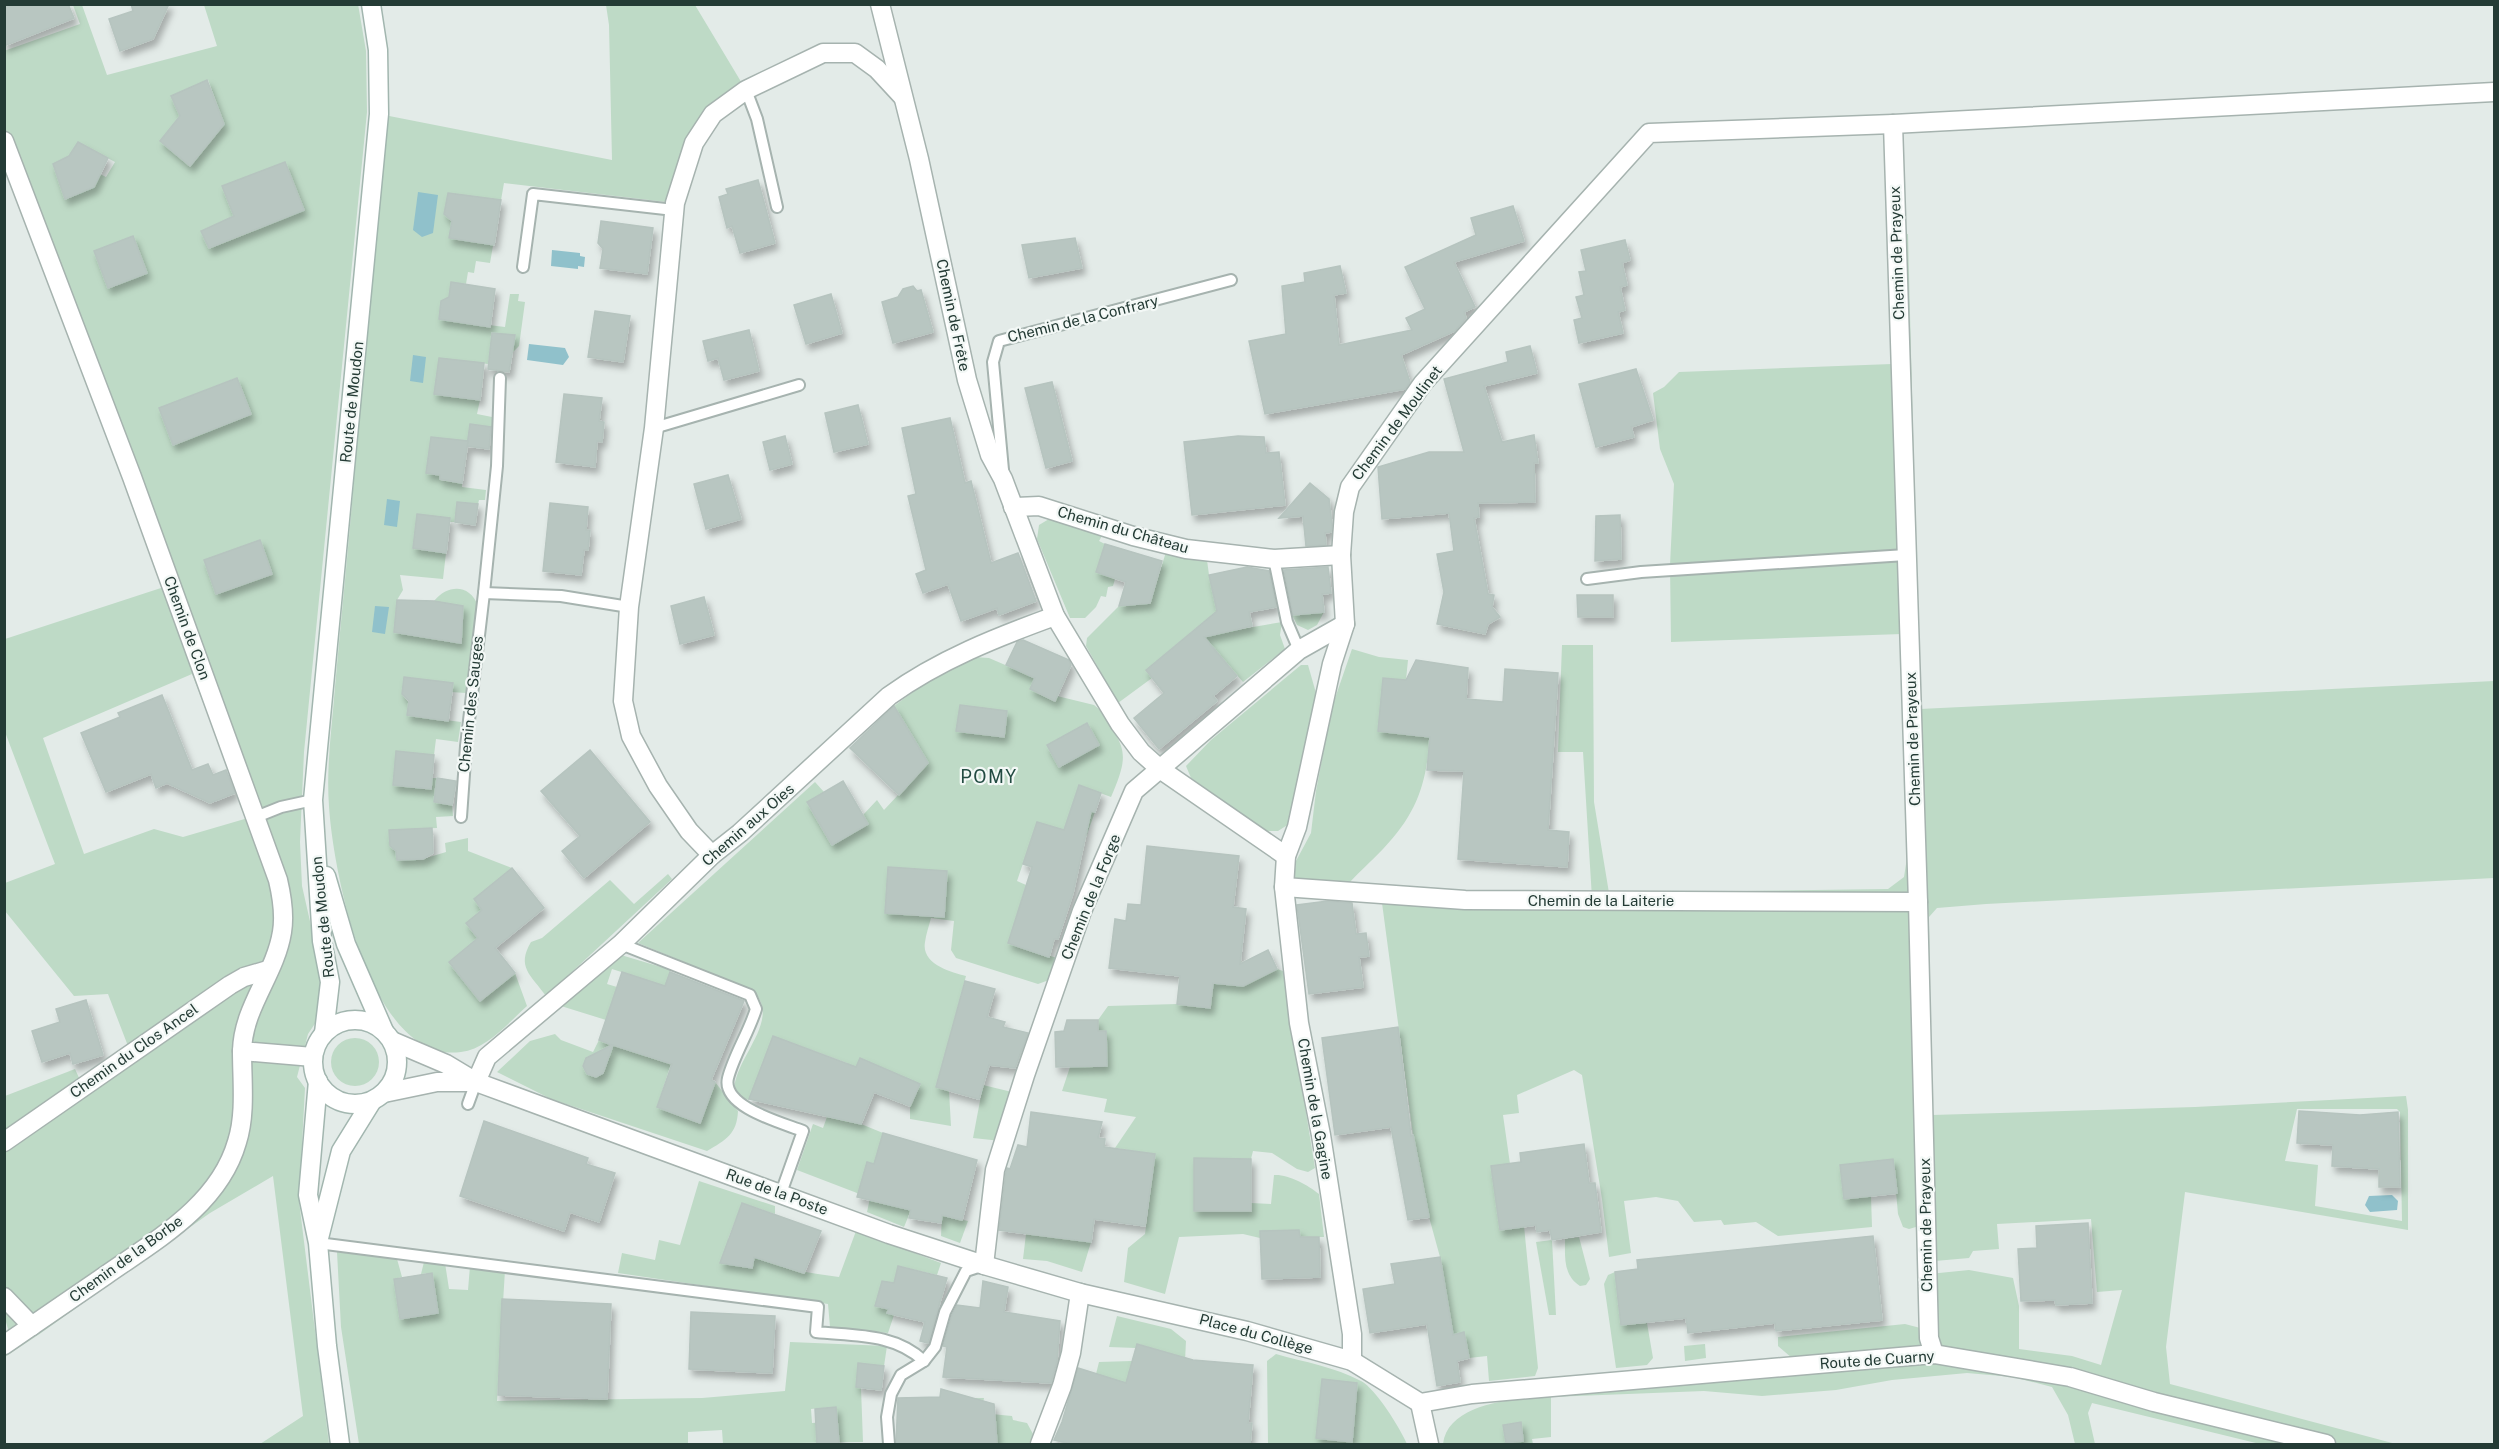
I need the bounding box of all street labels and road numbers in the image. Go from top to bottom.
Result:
street label: Chemin de Prayeux [1886,186,1907,320]
street label: Chemin de Frête [933,257,974,373]
street label: Chemin de la Confrary [1006,292,1160,345]
street label: Route de Moudon [337,340,366,463]
street label: Chemin de Moulinet [1348,362,1445,483]
street label: Chemin du Château [1056,503,1191,556]
street label: Chemin de Clon [161,574,214,682]
street label: Chemin des Sauges [455,635,486,773]
street label: Chemin de Prayeux [1902,672,1923,806]
street label: Chemin aux Oies [698,780,797,869]
street label: Chemin de la Forge [1058,831,1124,962]
street label: Route de Moudon [308,856,337,979]
street label: Chemin de la Laiterie [1528,892,1674,909]
street label: Chemin du Clos Ancel [66,1000,201,1101]
street label: Chemin de la Gagine [1295,1037,1336,1181]
street label: Chemin de Prayeux [1916,1158,1935,1292]
street label: Rue de la Poste [724,1165,831,1218]
street label: Chemin de la Borbe [66,1212,186,1305]
street label: Place du Collège [1197,1310,1315,1357]
street label: Route de Cuarny [1819,1347,1935,1372]

